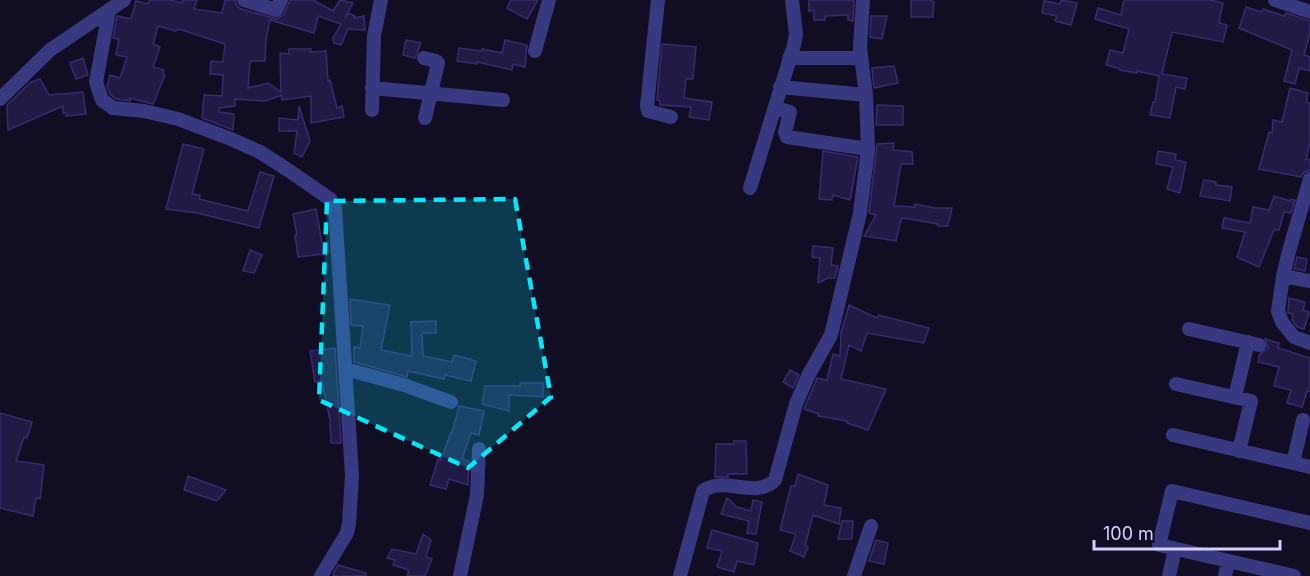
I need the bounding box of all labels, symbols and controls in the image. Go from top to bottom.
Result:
scale bar [1094,513,1280,551]
text: 100 m [1103,523,1154,544]

